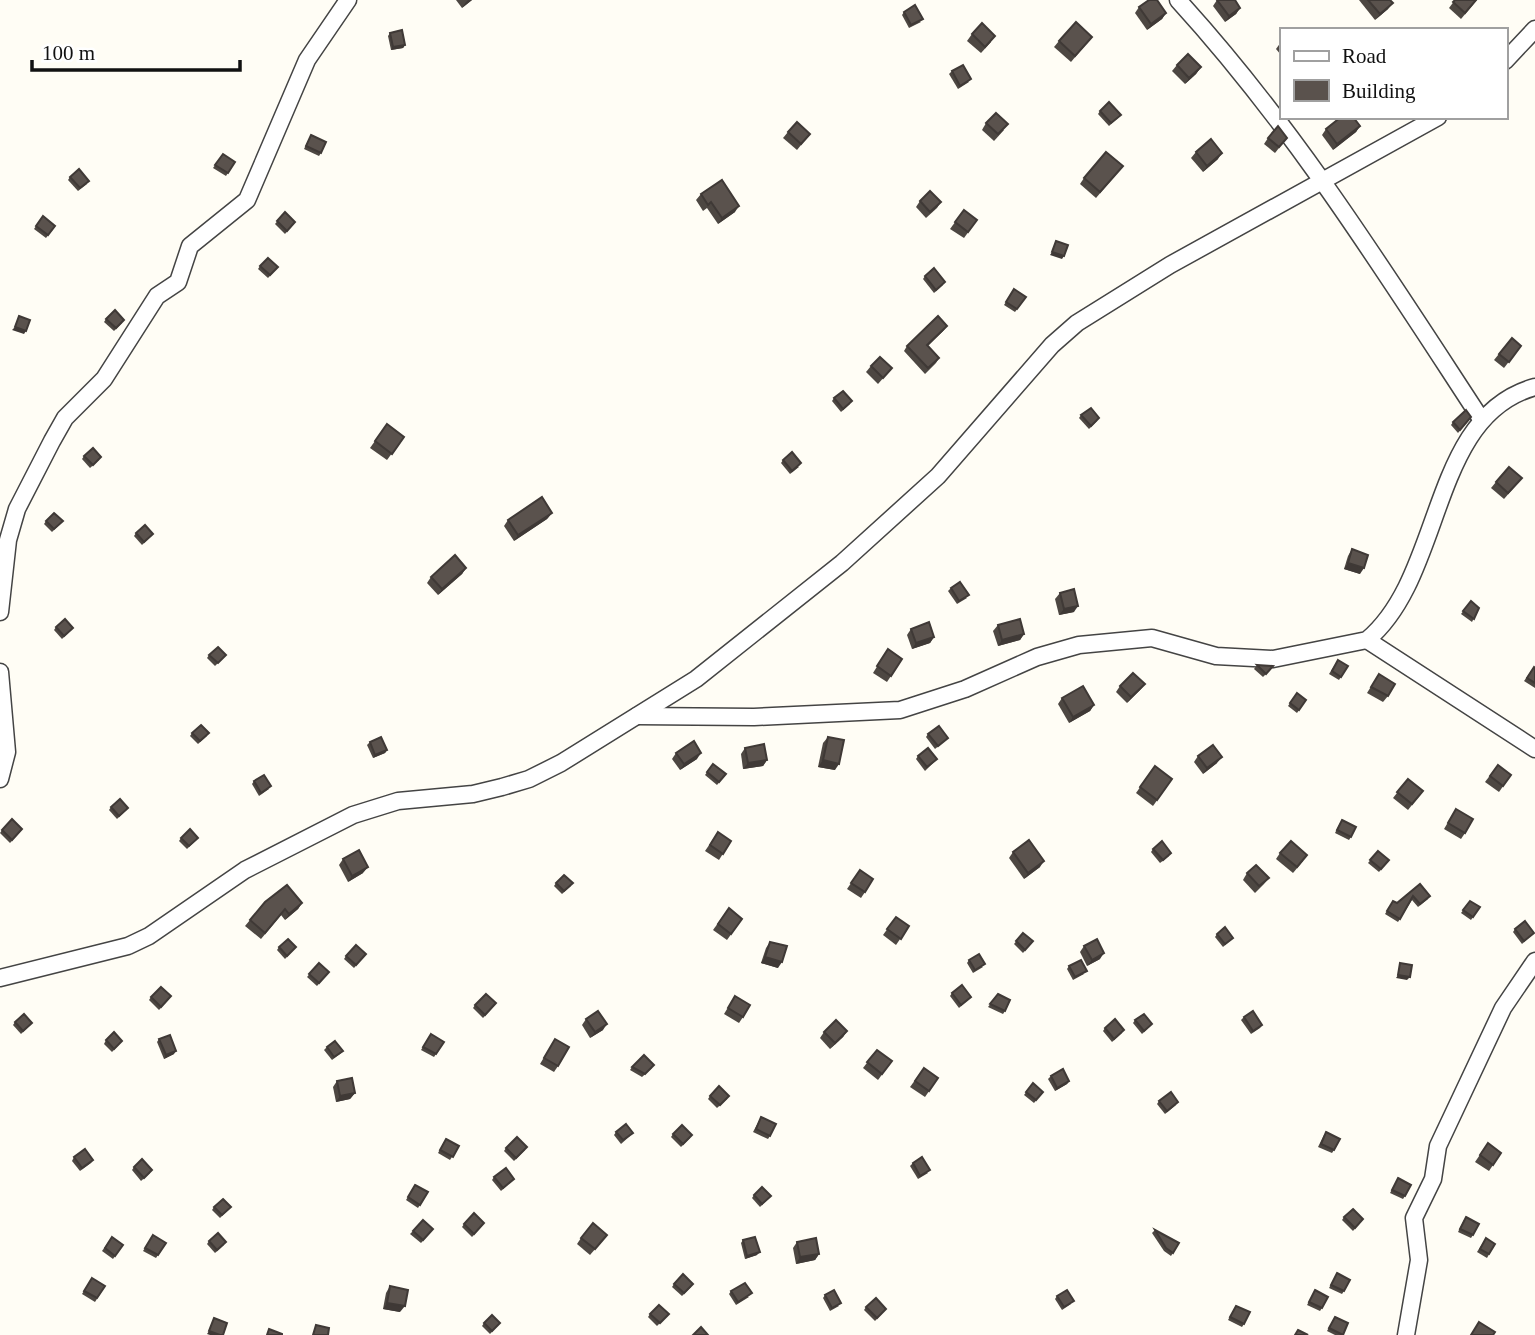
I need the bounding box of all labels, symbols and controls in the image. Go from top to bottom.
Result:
scale bar [32,28,240,72]
legend [1280,28,1507,119]
text: 100 m [42,41,95,65]
text: Road [1342,44,1387,68]
text: Building [1342,79,1416,103]

